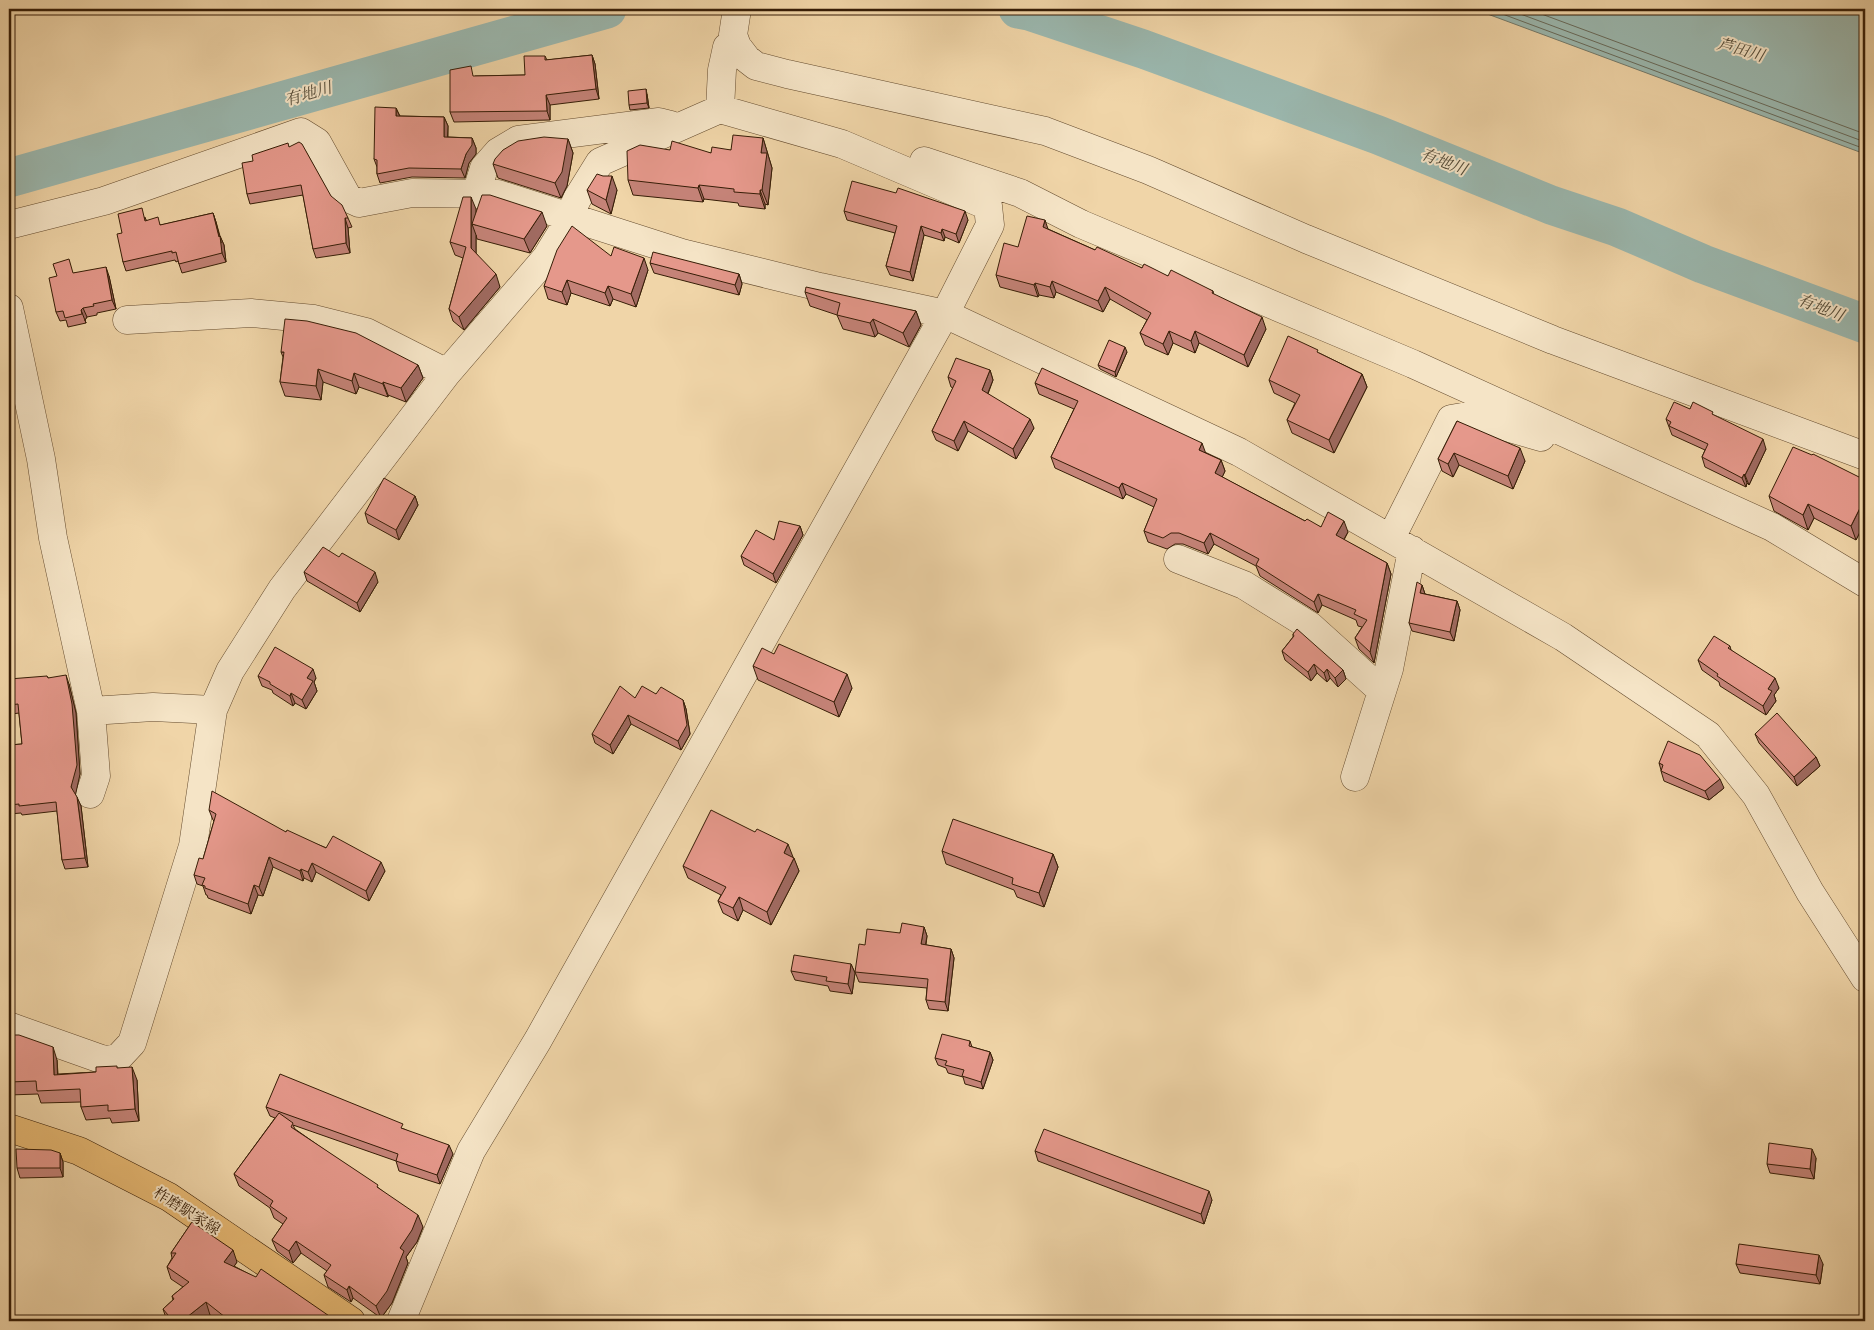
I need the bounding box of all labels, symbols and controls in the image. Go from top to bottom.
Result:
water label: 芦田川 [1715,34,1768,67]
water label: 有地川 [282,77,336,110]
water label: 有地川 [1418,144,1471,181]
water label: 有地川 [1795,290,1848,327]
street label: 柞磨駅家線 [150,1183,224,1239]

